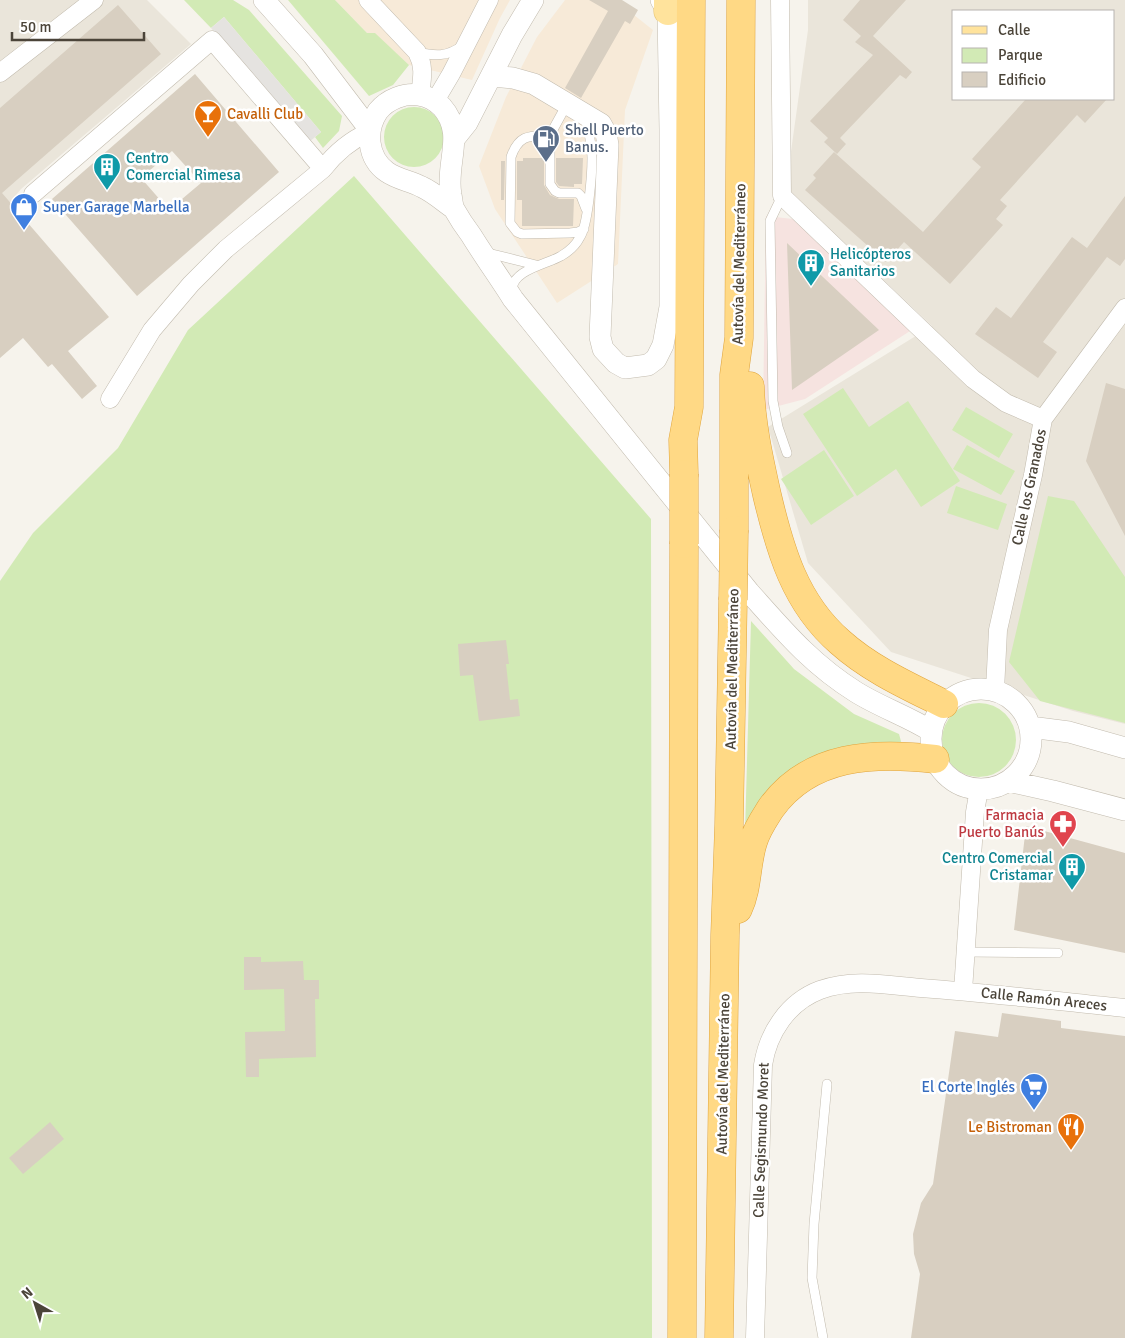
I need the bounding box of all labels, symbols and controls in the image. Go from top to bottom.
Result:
scale bar [12,10,145,42]
legend [952,10,1115,100]
text: 50 m [20,18,51,36]
text: Calle [998,21,1031,39]
text: Parque [998,46,1043,64]
text: Edificio [998,71,1046,89]
bar icon: Cavalli Club [193,99,223,138]
place label: Cavalli Club [227,105,303,123]
place label: Shell Puerto Banus. [565,121,644,156]
fuel station icon: Shell Puerto Banus. [531,124,561,163]
place label: Centro Comercial Rimesa [126,149,241,184]
building icon: Centro Comercial Rimesa [92,152,122,191]
street label: Autovía del Mediterráneo [729,183,749,345]
shop icon: Super Garage Marbella [9,192,39,231]
place label: Super Garage Marbella [43,198,190,216]
place label: Helicópteros Sanitarios [830,245,911,280]
building icon: Helicópteros Sanitarios [796,248,826,287]
street label: Calle los Granados [1008,427,1050,547]
street label: Autovía del Mediterráneo [722,588,742,750]
place label: Farmacia Puerto Banús [958,806,1044,841]
pharmacy icon: Farmacia Puerto Banús [1048,809,1078,848]
place label: Centro Comercial Cristamar [942,849,1053,884]
building icon: Centro Comercial Cristamar [1057,852,1087,891]
street label: Calle Ramón Areces [980,983,1108,1015]
street label: Autovía del Mediterráneo [713,993,733,1155]
street label: Calle Segismundo Moret [749,1062,773,1218]
supermarket icon: El Corte Inglés [1019,1072,1049,1111]
place label: El Corte Inglés [921,1078,1015,1096]
restaurant icon: Le Bistroman [1056,1112,1086,1151]
place label: Le Bistroman [968,1118,1052,1136]
north arrow [10,1278,60,1328]
text: N [18,1284,36,1303]

